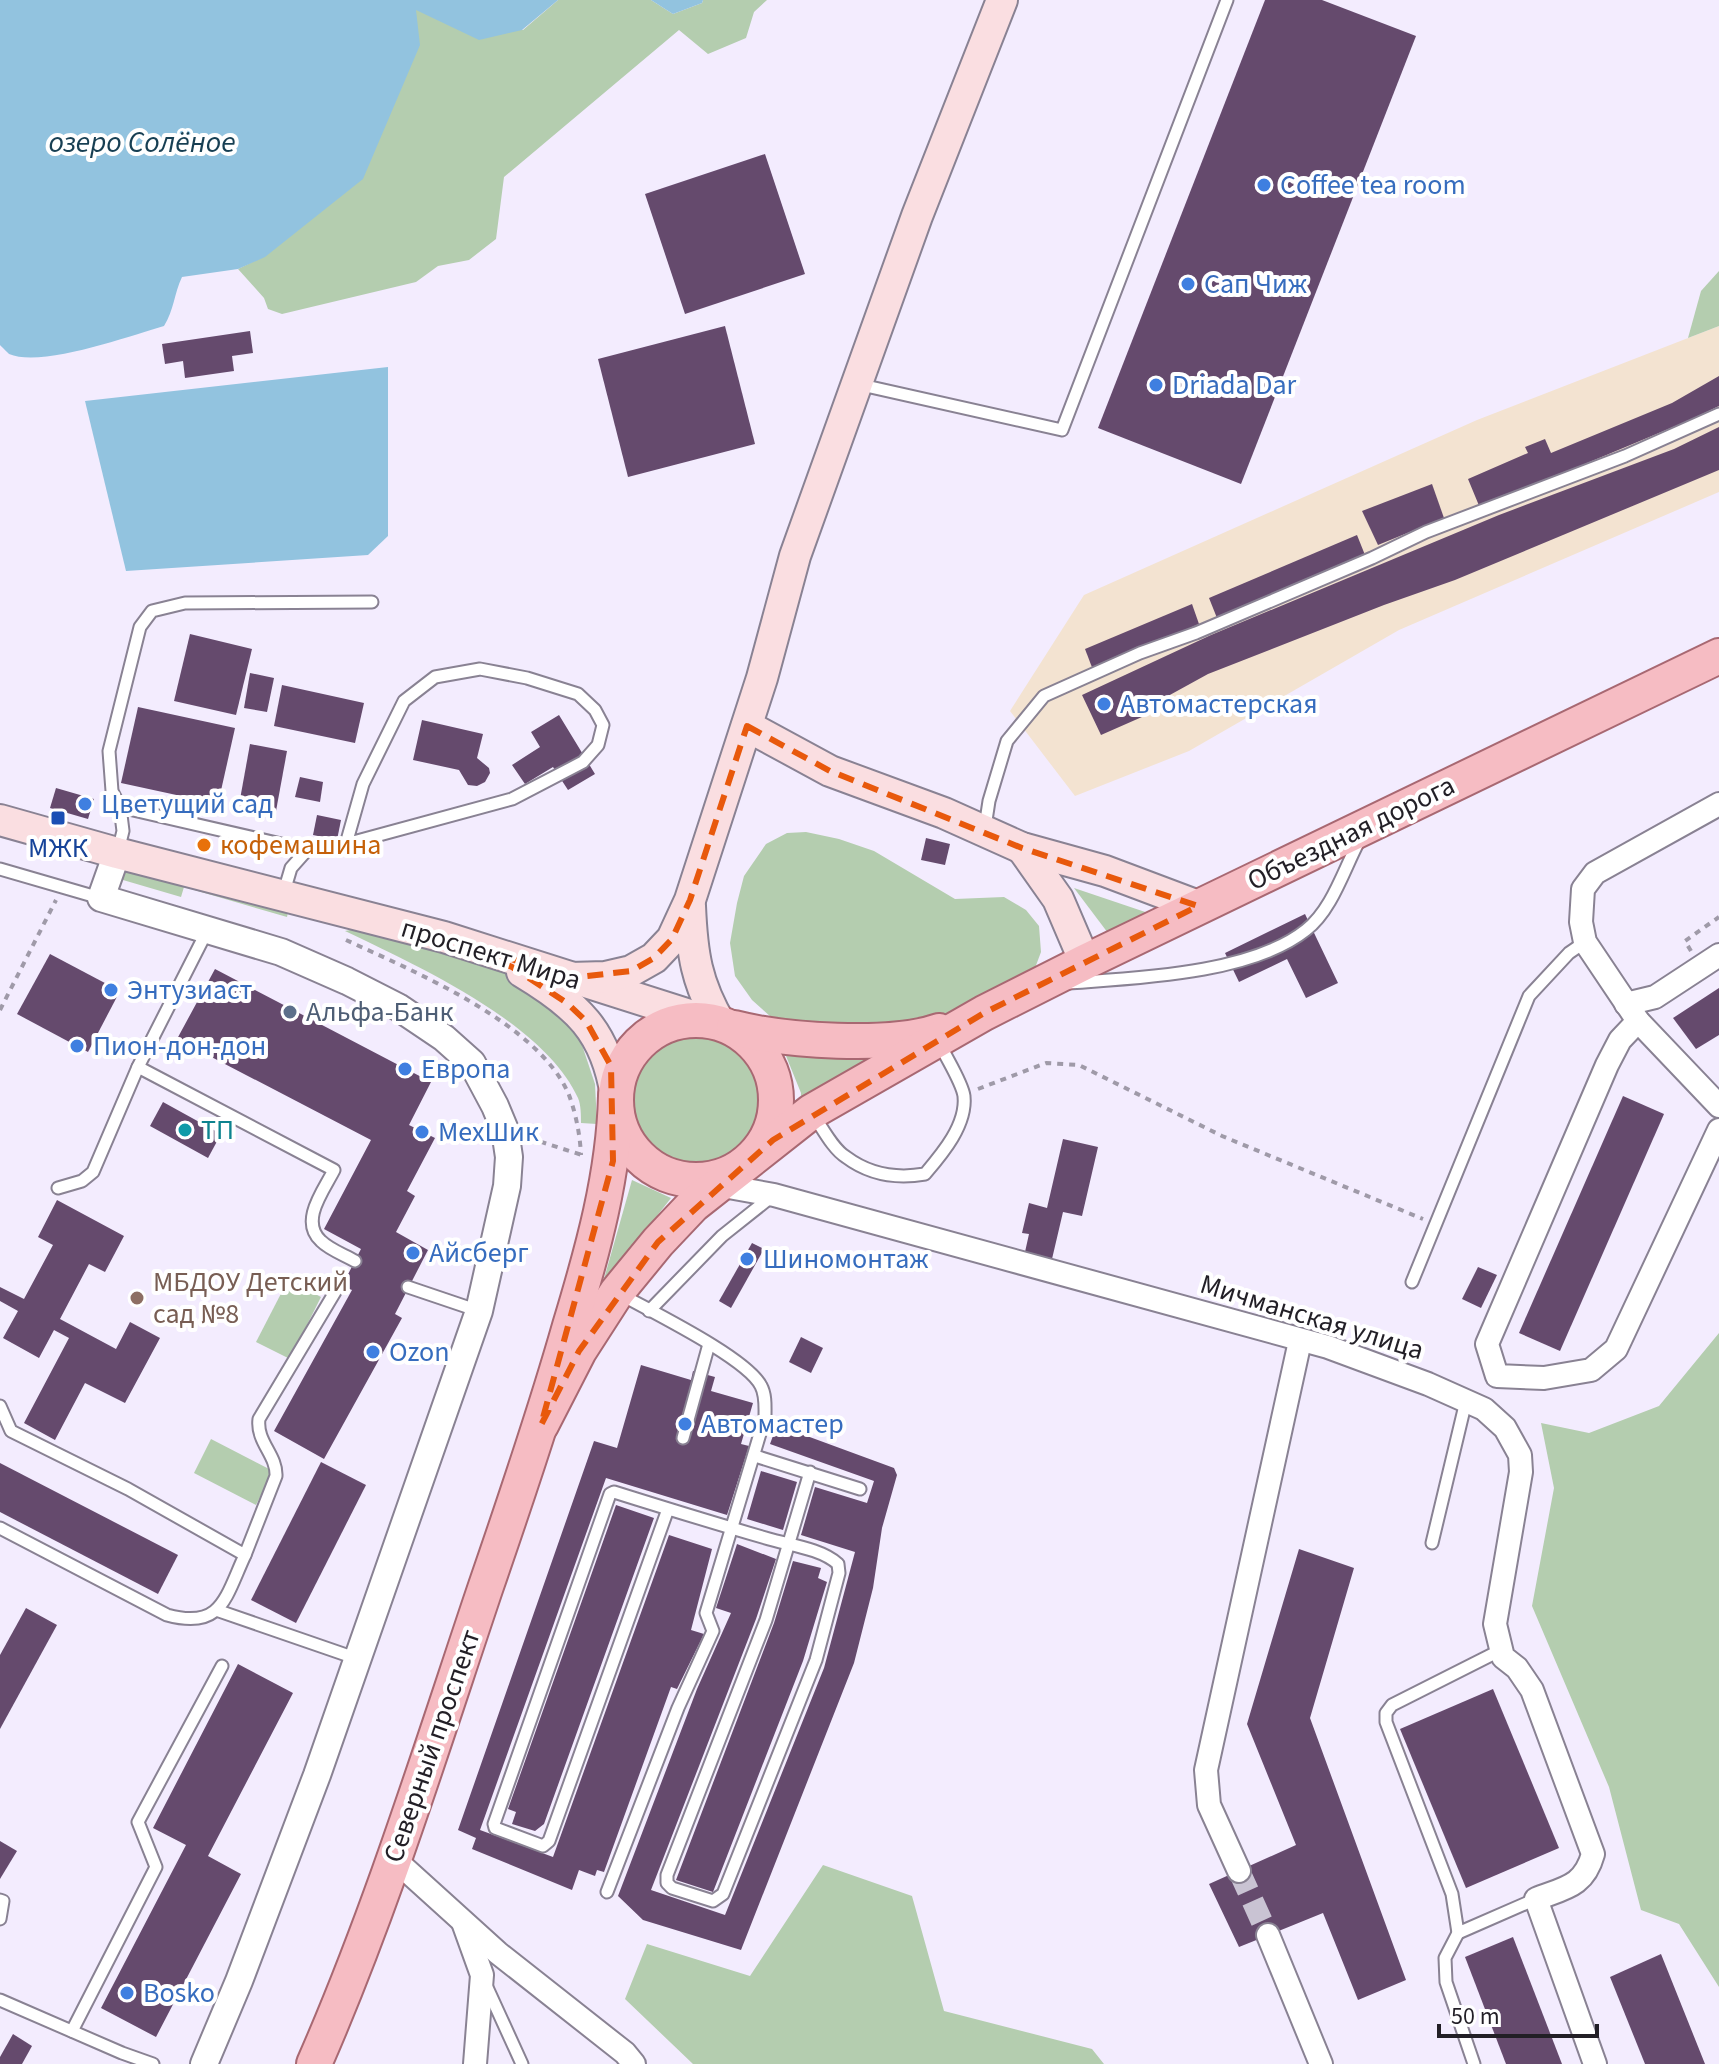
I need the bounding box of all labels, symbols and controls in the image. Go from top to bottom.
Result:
water label: озеро Солёное [48,121,236,164]
place label: Coffee tea room [1280,165,1466,205]
marker: Coffee tea room [1255,176,1273,194]
place label: Сап Чиж [1204,264,1307,304]
marker: Сап Чиж [1179,275,1197,293]
place label: Driada Dar [1172,365,1297,405]
marker: Driada Dar [1147,376,1165,394]
place label: Автомастерская [1120,684,1318,724]
marker: Автомастерская [1095,695,1113,713]
street label: Объездная дорога [1241,765,1461,901]
place label: Цветущий сад [101,784,273,824]
marker: Цветущий сад [76,795,94,813]
marker: МЖК [49,809,67,827]
place label: кофемашина [220,825,381,865]
place label: МЖК [28,828,89,868]
marker: кофемашина [195,836,213,854]
street label: проспект Мира [396,908,586,1000]
place label: Энтузиаст [127,970,252,1010]
marker: Энтузиаст [102,981,120,999]
place label: Альфа-Банк [306,992,453,1032]
marker: Альфа-Банк [281,1003,299,1021]
place label: Пион-дон-дон [93,1026,266,1066]
marker: Пион-дон-дон [68,1037,86,1055]
place label: Европа [421,1049,510,1089]
marker: Европа [396,1060,414,1078]
place label: ТП [201,1110,234,1150]
place label: МехШик [438,1112,539,1152]
marker: ТП [176,1121,194,1139]
marker: МехШик [413,1123,431,1141]
place label: Айсберг [429,1233,529,1273]
place label: Шиномонтаж [763,1239,929,1279]
marker: Айсберг [404,1244,422,1262]
marker: Шиномонтаж [738,1250,756,1268]
place label: МБДОУ Детский сад №8 [153,1262,348,1334]
street label: Мичманская улица [1195,1264,1429,1370]
marker: МБДОУ Детский сад №8 [128,1289,146,1307]
place label: Ozon [389,1332,450,1372]
marker: Ozon [364,1343,382,1361]
place label: Автомастер [701,1404,844,1444]
marker: Автомастер [676,1415,694,1433]
street label: Северный проспект [373,1624,491,1868]
place label: Bosko [143,1973,215,2013]
marker: Bosko [118,1984,136,2002]
scale bar [1439,1988,1597,2038]
text: 50 m [1451,1999,1500,2034]

